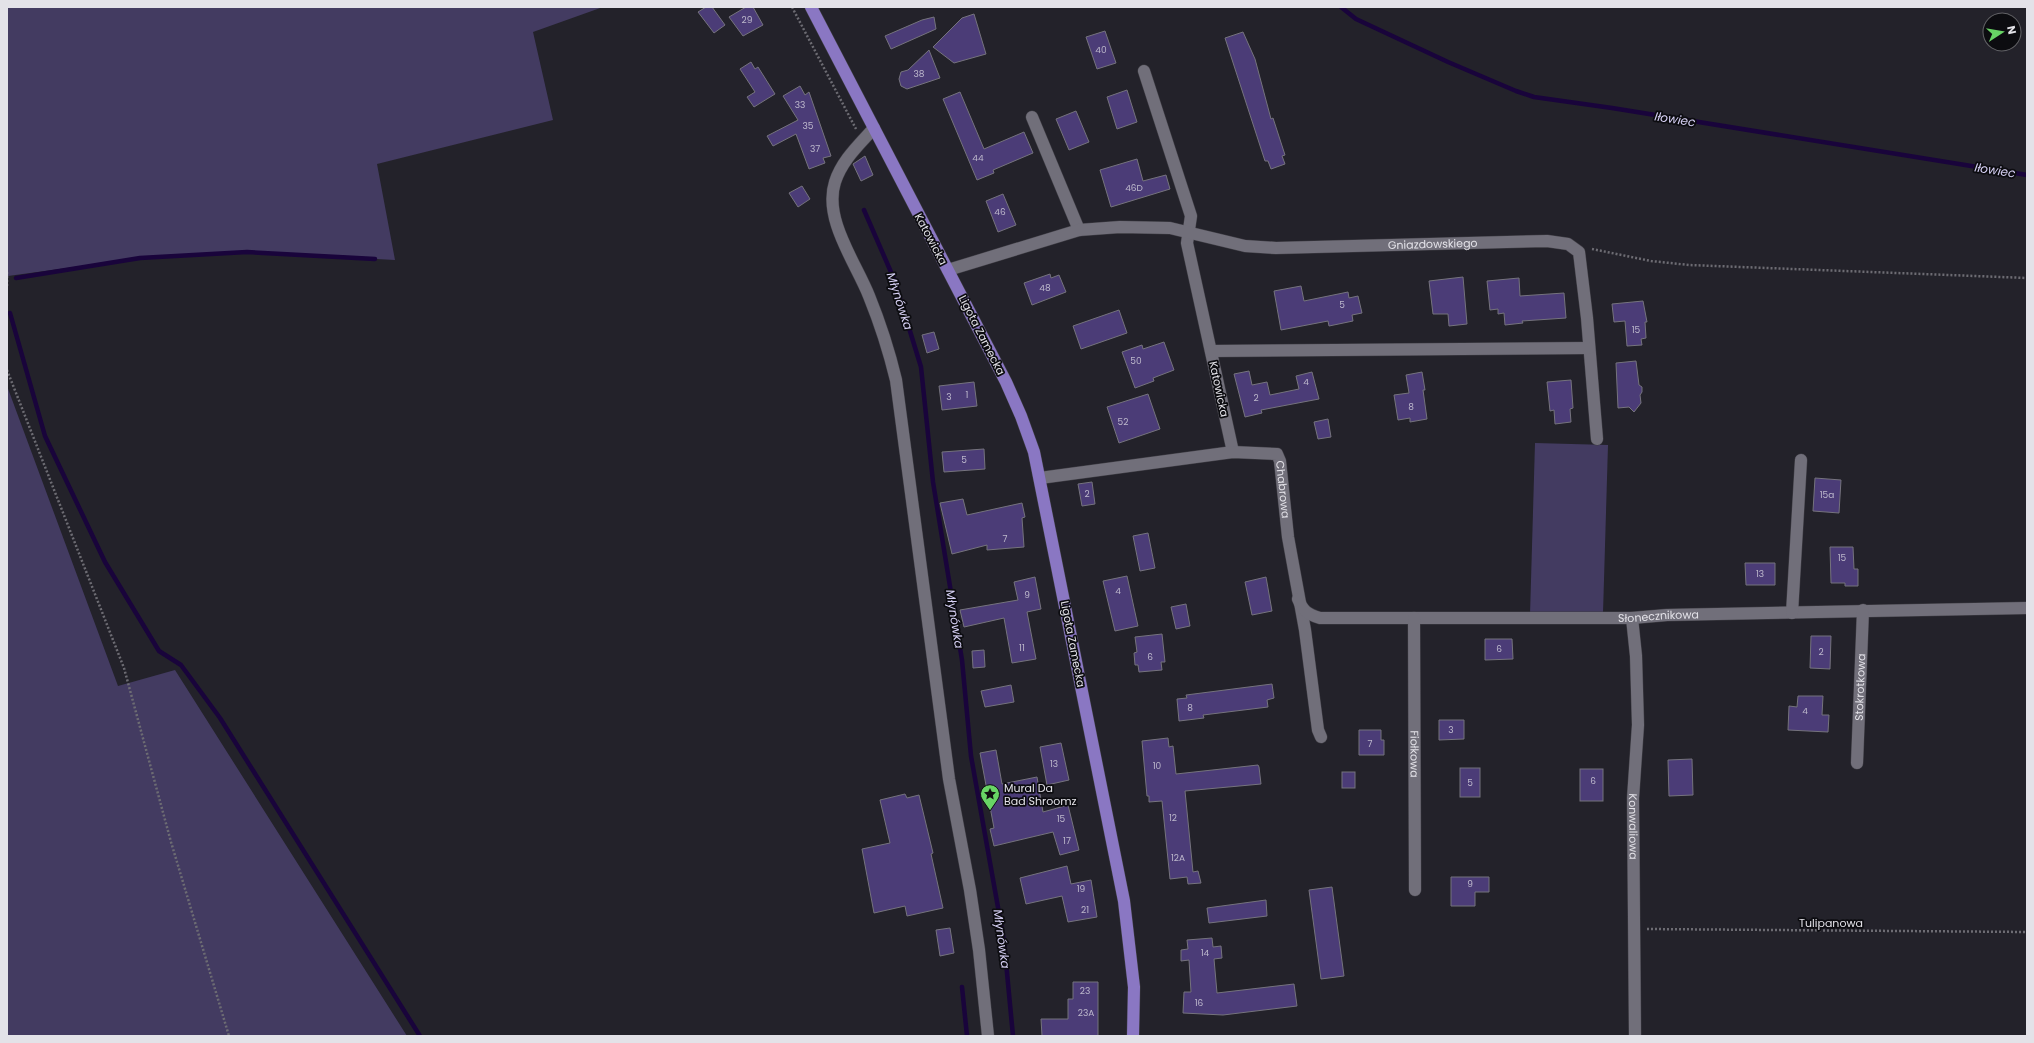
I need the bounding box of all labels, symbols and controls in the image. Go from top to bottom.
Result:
north arrow [1982,12,2022,52]
house number: 29 [742,14,753,26]
text: N [2003,24,2020,36]
house number: 40 [1095,44,1107,56]
house number: 38 [914,68,925,80]
house number: 33 [795,99,805,111]
water label: Iłowiec [1653,107,1697,131]
house number: 35 [803,120,814,132]
house number: 37 [810,143,820,155]
house number: 44 [972,152,984,164]
water label: Iłowiec [1973,158,2017,182]
house number: 46D [1125,182,1143,194]
house number: 46 [994,206,1006,218]
street label: Katowicka [911,210,951,268]
street label: Gniazdowskiego [1388,235,1478,253]
water label: Młynówka [883,270,917,332]
house number: 48 [1039,282,1051,294]
street label: Ligota Zamecka [955,292,1009,378]
house number: 5 [1339,299,1345,311]
house number: 15 [1632,324,1641,336]
house number: 50 [1130,355,1142,367]
street label: Katowicka [1205,360,1233,418]
house number: 4 [1303,376,1309,388]
house number: 1 [966,389,969,401]
house number: 3 [946,391,952,403]
house number: 2 [1253,392,1259,404]
house number: 8 [1408,401,1414,413]
house number: 52 [1118,416,1128,428]
house number: 5 [961,454,967,466]
street label: Chabrowa [1272,460,1294,519]
house number: 2 [1084,488,1090,500]
house number: 15a [1820,489,1834,501]
house number: 7 [1003,533,1008,545]
house number: 15 [1838,552,1847,564]
house number: 13 [1756,568,1764,580]
house number: 4 [1115,585,1121,597]
water label: Młynówka [942,588,968,650]
house number: 9 [1024,589,1030,601]
street label: Ligota Zamecka [1057,599,1089,689]
street label: Słonecznikowa [1618,606,1699,626]
house number: 11 [1019,642,1025,654]
house number: 6 [1496,643,1502,655]
house number: 2 [1818,646,1824,658]
house number: 6 [1147,651,1153,663]
street label: Stokrotkowa [1851,653,1869,721]
house number: 8 [1187,702,1193,714]
house number: 4 [1802,705,1808,717]
house number: 3 [1448,724,1454,736]
street label: Fiołkowa [1406,730,1423,778]
house number: 7 [1368,738,1373,750]
house number: 13 [1050,758,1058,770]
house number: 10 [1153,760,1162,772]
house number: 6 [1590,775,1596,787]
house number: 5 [1467,777,1473,789]
place label: Mural Da Bad Shroomz [1004,780,1077,809]
place icon: Mural Da Bad Shroomz [979,783,1001,811]
street label: Konwaliowa [1625,793,1642,860]
house number: 12 [1169,812,1177,824]
house number: 15 [1057,813,1066,825]
house number: 17 [1063,835,1071,847]
house number: 12A [1171,852,1185,864]
house number: 9 [1467,878,1473,890]
house number: 19 [1077,883,1086,895]
house number: 21 [1081,904,1089,916]
water label: Młynówka [989,908,1015,970]
street label: Tulipanowa [1799,915,1863,931]
house number: 14 [1201,947,1210,959]
house number: 23 [1080,985,1090,997]
house number: 16 [1195,997,1204,1009]
house number: 23A [1078,1007,1094,1019]

